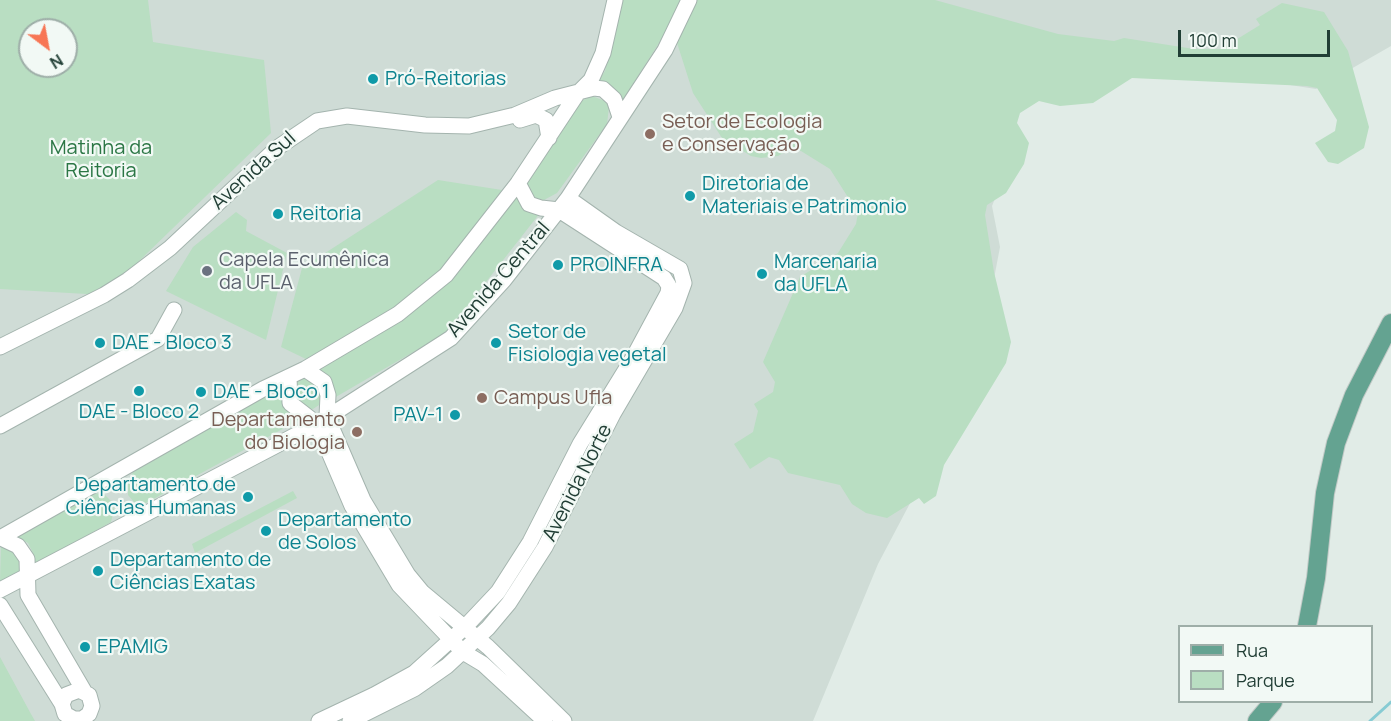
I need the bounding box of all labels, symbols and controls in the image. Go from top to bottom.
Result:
north arrow [18,18,78,78]
scale bar [1181,18,1332,56]
text: 100 m [1189,28,1237,52]
text: N [46,49,67,74]
place label: Pró-Reitorias [385,67,506,91]
marker: Pró-Reitorias [366,72,380,86]
place label: Setor de Ecologia e Conservação [662,110,822,157]
street label: Avenida Sul [207,127,301,215]
marker: Setor de Ecologia e Conservação [643,127,657,141]
park label: Matinha da Reitoria [50,136,152,183]
place label: Diretoria de Materiais e Patrimonio [702,172,907,219]
marker: Diretoria de Materiais e Patrimonio [683,189,697,203]
place label: Reitoria [290,202,361,226]
marker: Reitoria [271,207,285,221]
street label: Avenida Central [442,218,556,342]
place label: Capela Ecumênica da UFLA [219,248,389,295]
place label: Marcenaria da UFLA [774,250,877,297]
place label: PROINFRA [570,253,663,277]
marker: PROINFRA [551,258,565,272]
marker: Capela Ecumênica da UFLA [200,264,214,278]
marker: Marcenaria da UFLA [755,267,769,281]
place label: Setor de Fisiologia vegetal [508,320,667,367]
place label: DAE - Bloco 3 [112,331,232,355]
marker: DAE - Bloco 3 [93,336,107,350]
marker: Setor de Fisiologia vegetal [489,336,503,350]
place label: DAE - Bloco 1 [213,380,330,404]
marker: DAE - Bloco 2 [132,384,146,398]
marker: DAE - Bloco 1 [194,385,208,399]
place label: Campus Ufla [494,386,612,410]
marker: Campus Ufla [475,391,489,405]
place label: DAE - Bloco 2 [79,400,199,424]
place label: PAV-1 [393,403,443,427]
place label: Departamento do Biologia [211,408,345,455]
marker: PAV-1 [448,408,462,422]
street label: Avenida Norte [538,420,618,546]
marker: Departamento do Biologia [350,425,364,439]
place label: Departamento de Ciências Humanas [66,473,236,520]
marker: Departamento de Ciências Humanas [241,490,255,504]
place label: Departamento de Solos [278,508,412,555]
marker: Departamento de Solos [259,524,273,538]
place label: Departamento de Ciências Exatas [110,548,271,595]
marker: Departamento de Ciências Exatas [91,564,105,578]
legend [1178,625,1373,703]
place label: EPAMIG [97,635,168,659]
text: Rua [1236,638,1268,662]
marker: EPAMIG [78,640,92,654]
text: Parque [1236,668,1295,692]

